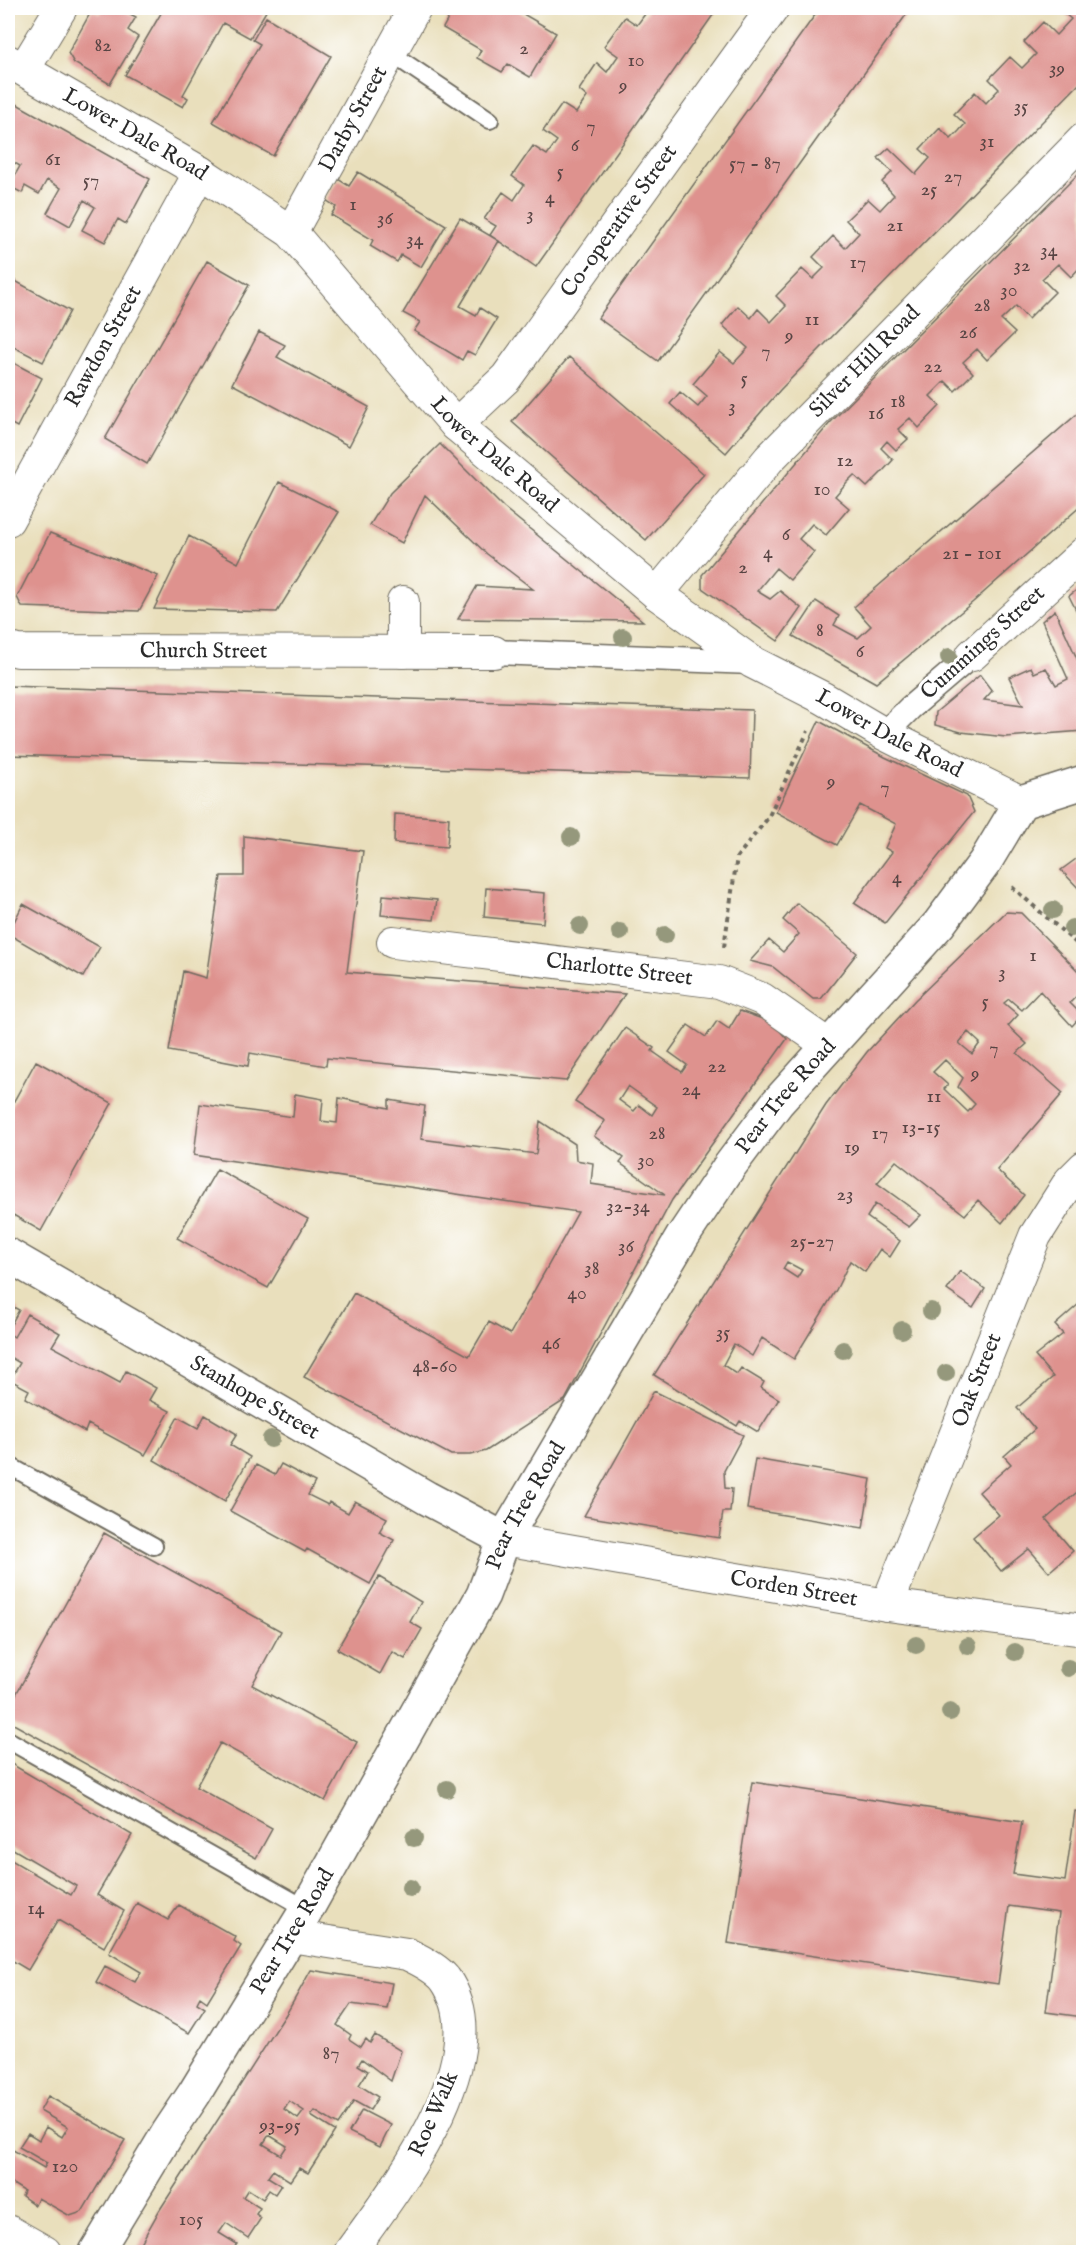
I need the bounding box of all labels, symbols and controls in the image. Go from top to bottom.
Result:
house number: 82 [94,33,112,58]
house number: 2 [519,36,529,61]
house number: 10 [627,48,645,73]
house number: 39 [1049,56,1065,81]
street label: Darby Street [313,61,394,177]
house number: 9 [618,73,627,98]
street label: Lower Dale Road [58,82,213,187]
house number: 35 [1014,94,1028,119]
house number: 7 [586,114,596,139]
house number: 31 [980,129,994,154]
house number: 6 [571,133,580,158]
street label: Co-operative Street [555,139,684,303]
house number: 61 [45,147,61,172]
house number: 57 - 87 [729,151,781,176]
house number: 5 [556,159,564,184]
house number: 27 [944,164,962,189]
house number: 57 [83,168,99,193]
house number: 25 [921,177,937,202]
house number: 4 [545,185,555,210]
house number: 1 [349,192,357,217]
house number: 3 [526,202,534,227]
house number: 36 [377,206,394,231]
house number: 21 [887,213,903,238]
house number: 34 [406,227,424,252]
house number: 34 [1040,238,1058,263]
house number: 17 [850,250,866,275]
house number: 32 [1014,253,1030,278]
house number: 30 [1000,278,1018,303]
street label: Rawdon Street [59,280,149,412]
house number: 28 [973,293,991,318]
street label: Silver Hill Road [803,299,927,424]
house number: 11 [805,307,819,332]
house number: 26 [959,320,977,345]
house number: 9 [784,323,793,348]
house number: 7 [761,339,771,364]
house number: 22 [924,354,942,379]
house number: 5 [740,366,748,391]
house number: 18 [890,389,906,414]
street label: Lower Dale Road [424,391,564,519]
house number: 3 [728,394,736,419]
house number: 16 [868,401,885,426]
house number: 12 [837,448,853,473]
house number: 10 [813,477,831,502]
house number: 6 [782,522,791,547]
house number: 4 [763,540,773,565]
house number: 21 - 101 [942,541,1002,566]
house number: 2 [738,555,748,580]
street label: Cummings Street [915,579,1051,706]
house number: 8 [816,618,824,643]
street label: Church Street [140,637,268,666]
house number: 6 [856,639,865,664]
street label: Lower Dale Road [811,683,967,785]
house number: 9 [826,769,835,794]
house number: 7 [880,775,890,800]
house number: 4 [892,865,902,890]
house number: 1 [1029,943,1037,968]
street label: Charlotte Street [544,947,695,993]
house number: 3 [998,960,1006,985]
house number: 5 [981,989,989,1014]
street label: Pear Tree Road [730,1033,842,1160]
house number: 7 [989,1036,999,1061]
house number: 22 [708,1054,726,1079]
house number: 9 [970,1061,979,1086]
house number: 24 [681,1077,701,1102]
house number: 11 [927,1084,941,1109]
house number: 13-15 [902,1115,940,1140]
house number: 28 [648,1121,666,1146]
house number: 17 [872,1121,888,1146]
house number: 19 [844,1135,860,1160]
house number: 30 [637,1148,655,1173]
house number: 23 [837,1182,853,1207]
house number: 32-34 [606,1194,650,1219]
house number: 25-27 [790,1229,834,1254]
house number: 36 [618,1234,635,1259]
house number: 38 [584,1256,600,1281]
house number: 40 [567,1281,587,1306]
house number: 35 [716,1320,730,1345]
street label: Oak Street [946,1329,1009,1432]
house number: 46 [542,1331,561,1356]
street label: Stanhope Street [185,1349,325,1447]
house number: 48-60 [412,1354,458,1379]
street label: Pear Tree Road [480,1436,572,1573]
street label: Corden Street [728,1564,860,1614]
street label: Pear Tree Road [244,1863,341,2000]
house number: 14 [27,1896,45,1921]
house number: 87 [322,2041,340,2066]
street label: Roe Walk [403,2067,465,2161]
house number: 93-95 [258,2113,301,2138]
house number: 120 [52,2154,78,2179]
house number: 105 [179,2207,203,2232]

